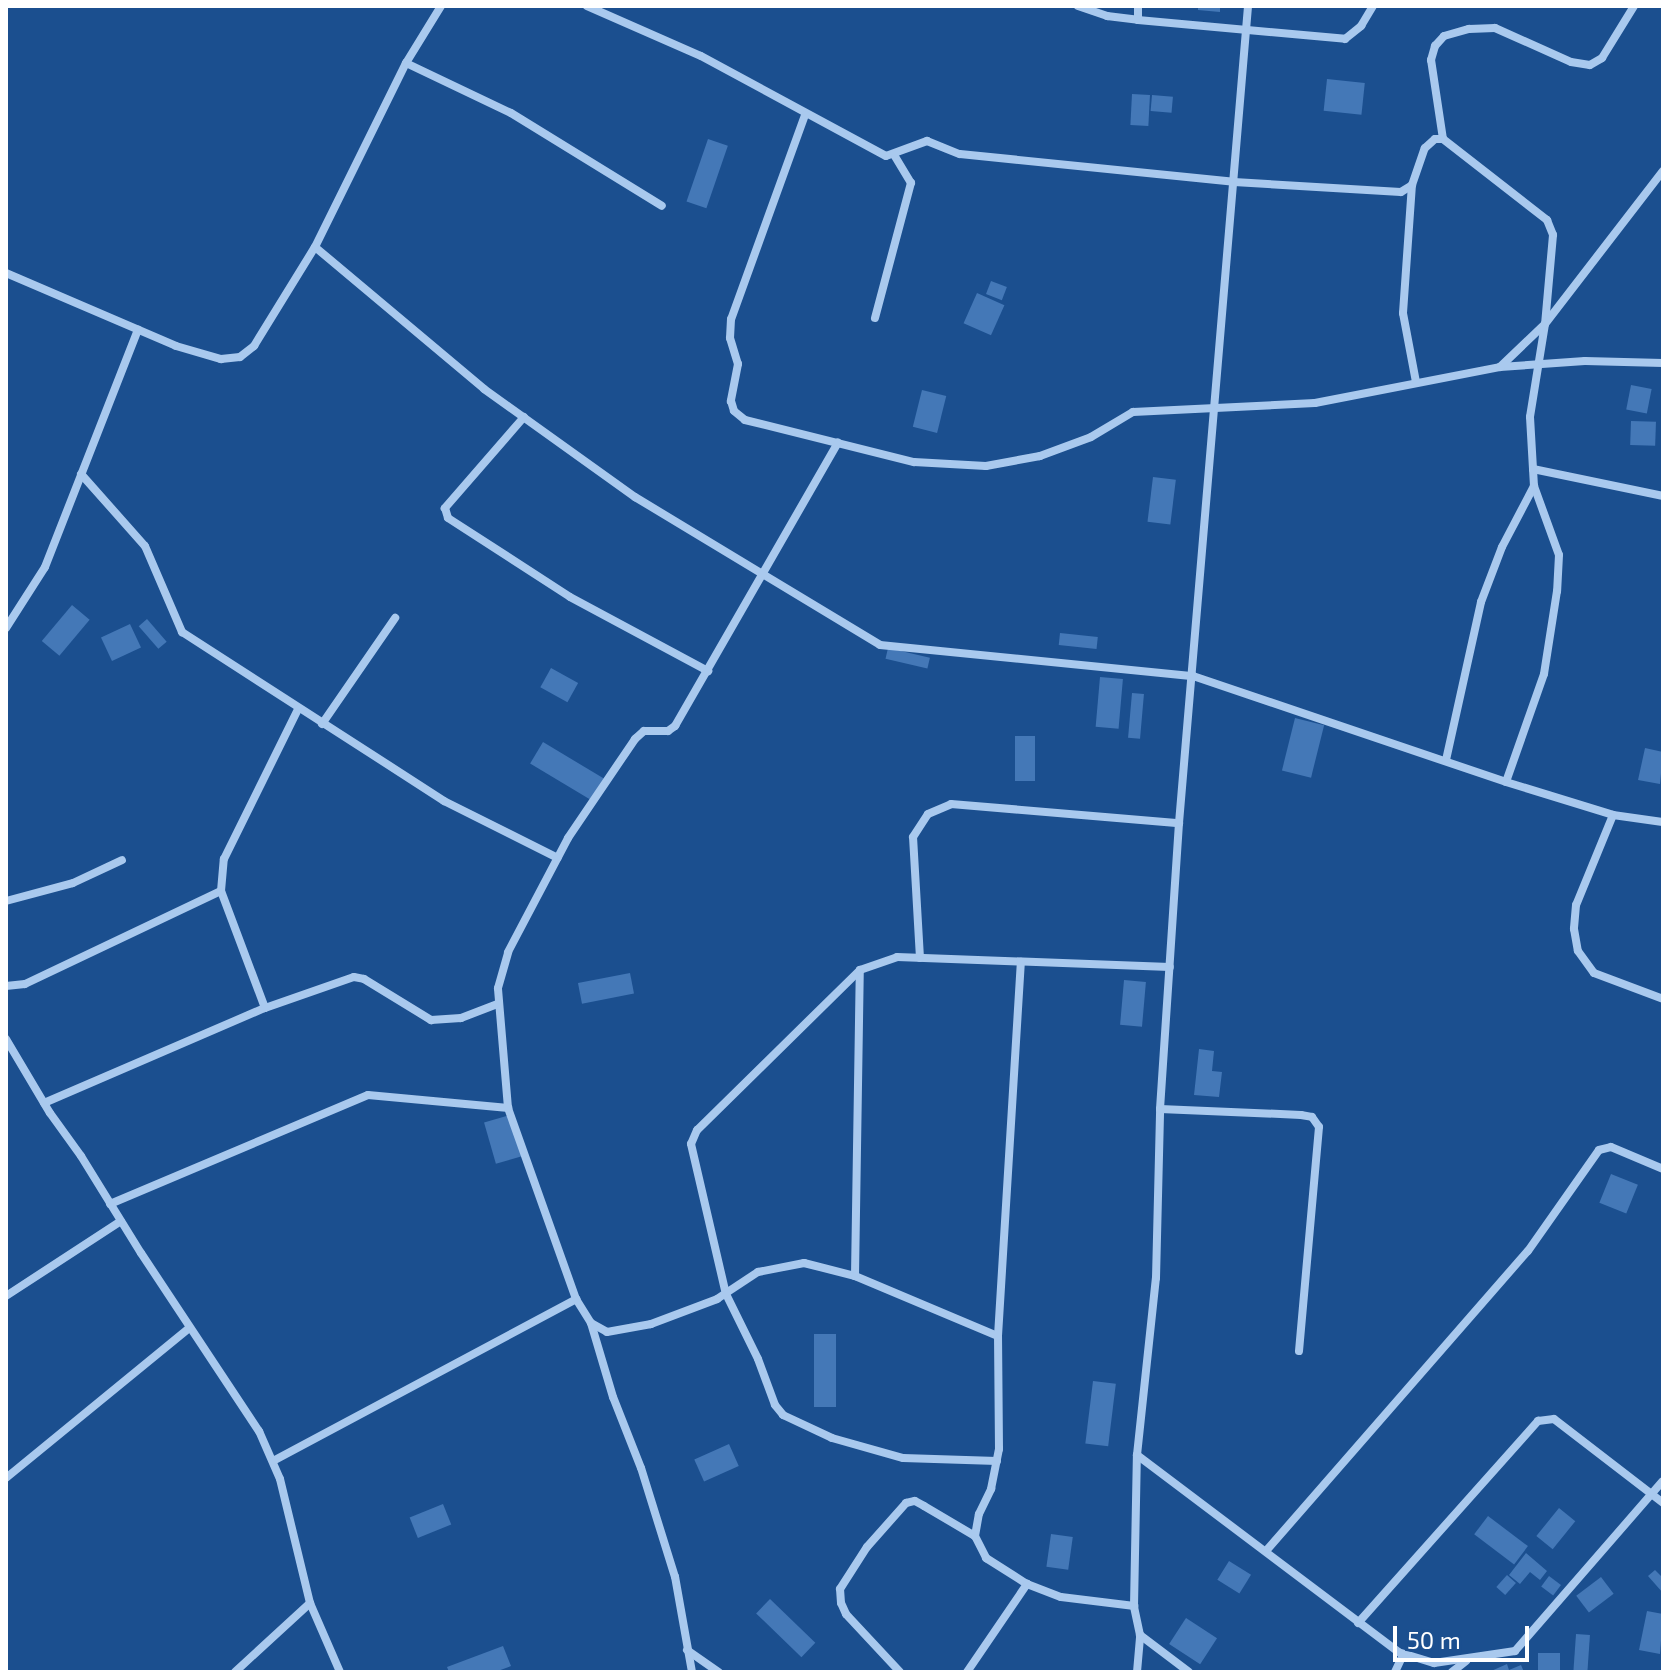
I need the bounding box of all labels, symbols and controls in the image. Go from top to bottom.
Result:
scale bar [1397,1610,1533,1660]
text: 50 m [1407,1625,1461,1654]

